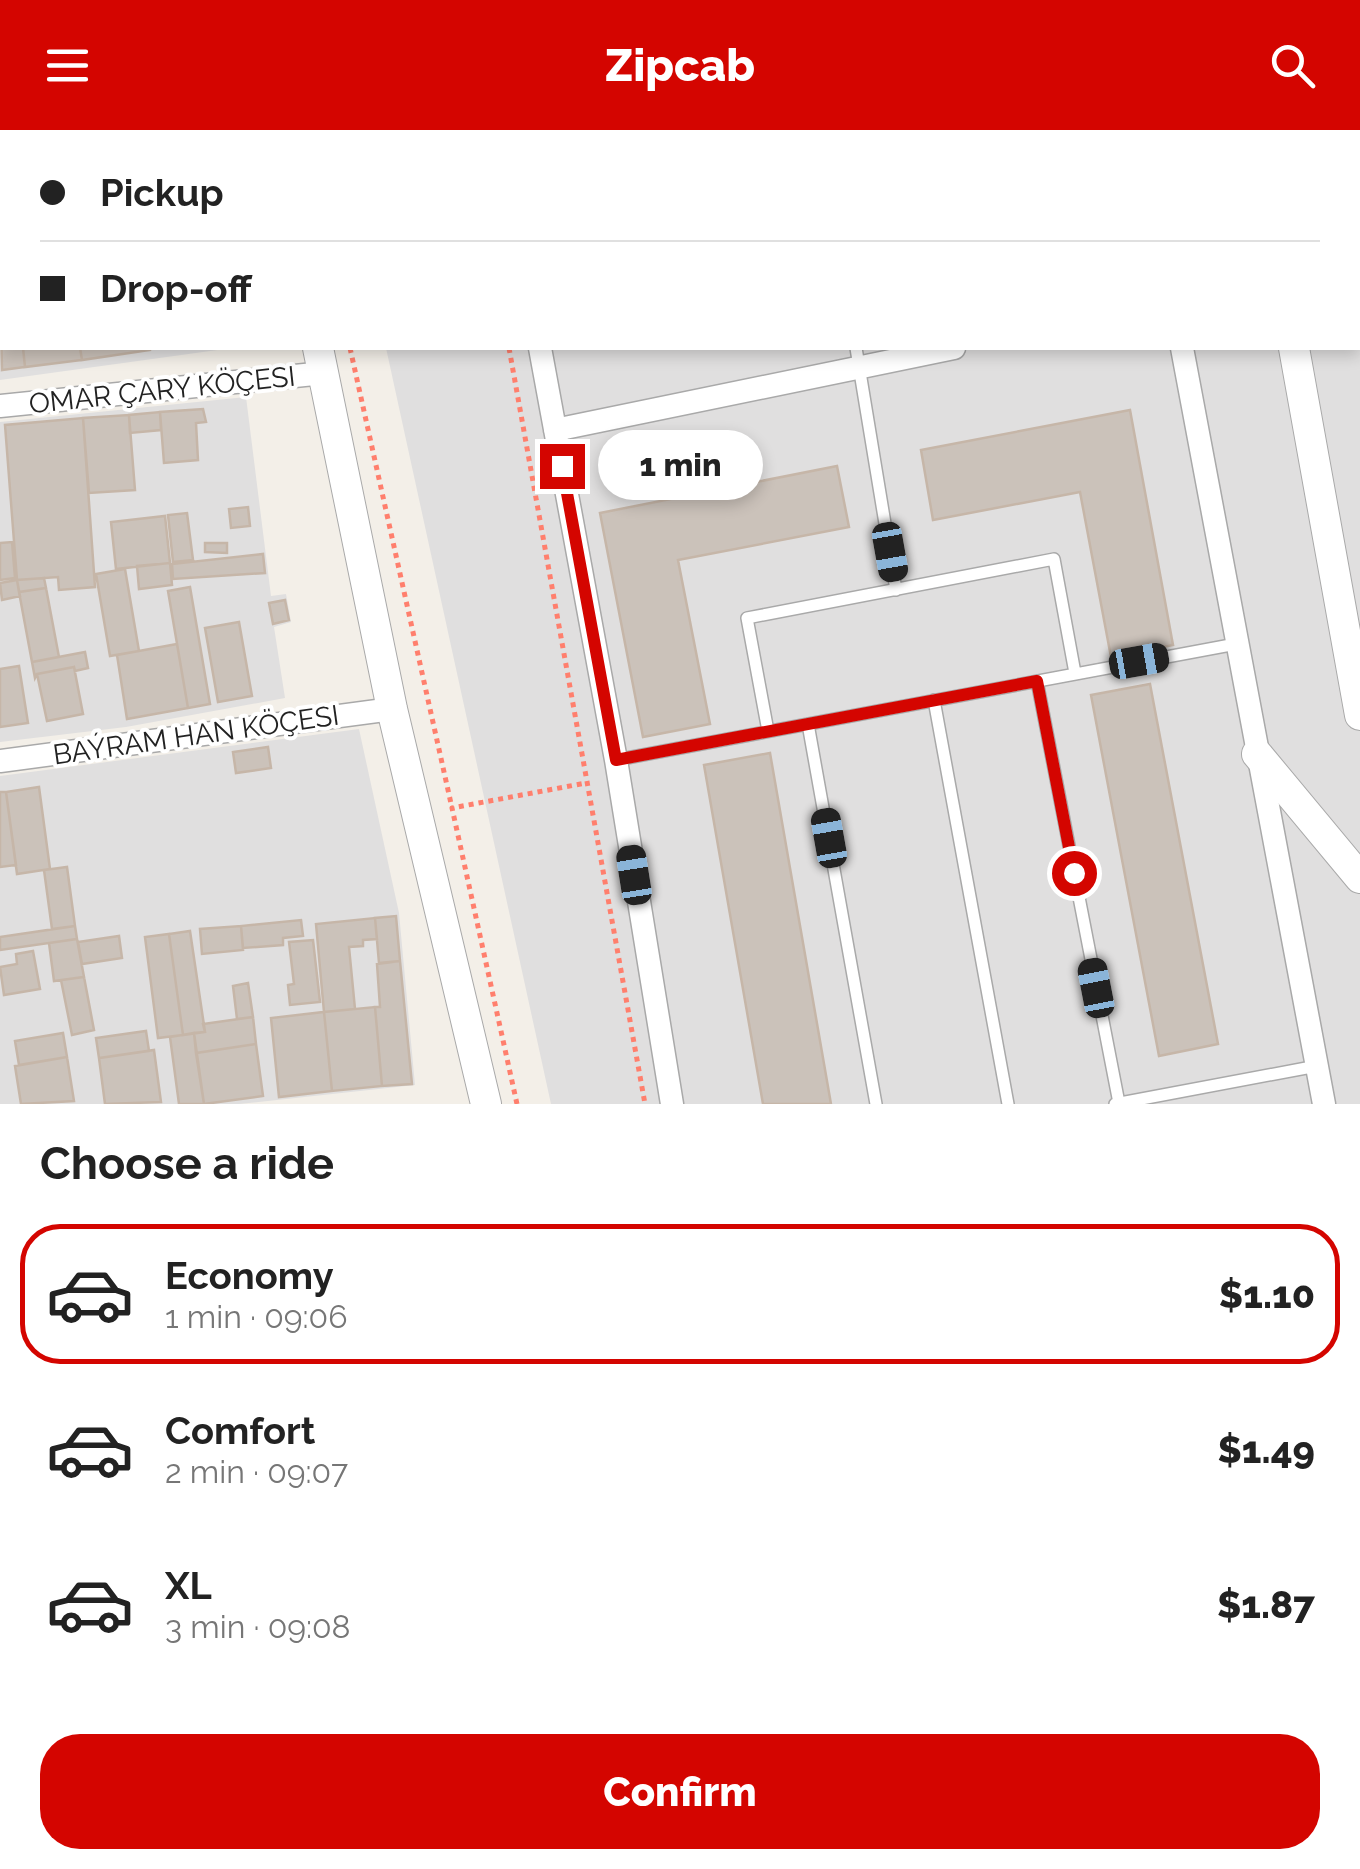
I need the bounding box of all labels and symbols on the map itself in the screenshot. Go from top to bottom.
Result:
street label: OMAR ÇARY KÖÇESI [27,360,297,420]
callout: 1 min [597,431,762,501]
route end [540,444,585,489]
car [870,520,910,584]
car [1107,641,1171,681]
street label: BAÝRAM HAN KÖÇESI [51,699,341,771]
car [809,806,849,870]
car [614,843,654,907]
route start [1052,851,1097,896]
car [1076,956,1116,1020]

